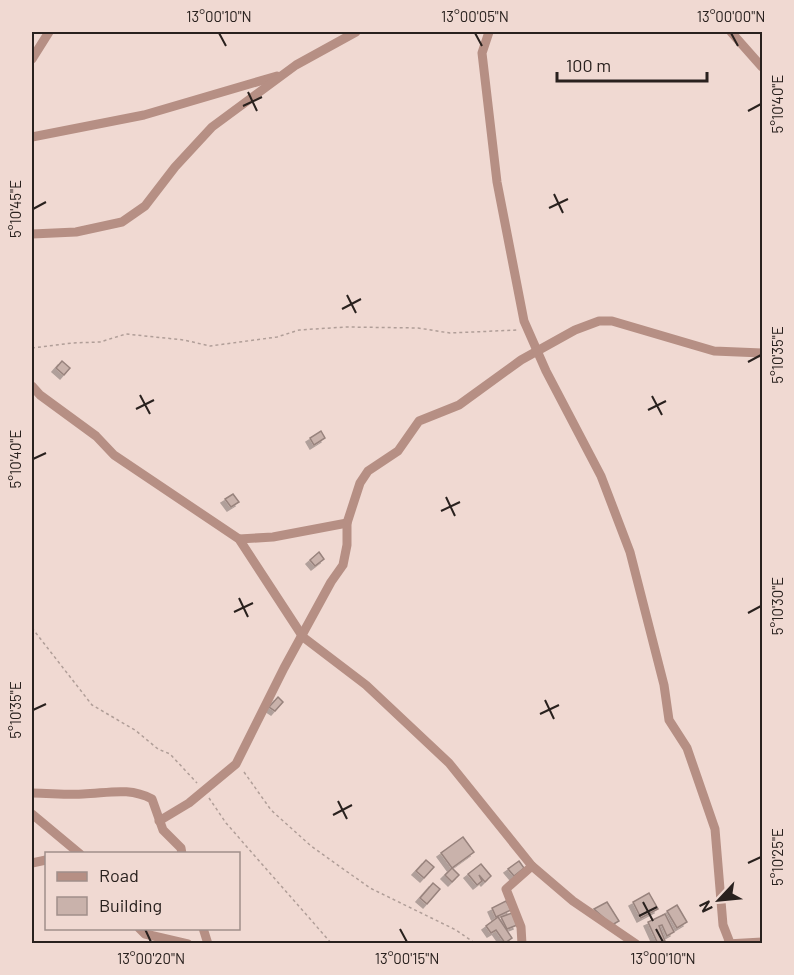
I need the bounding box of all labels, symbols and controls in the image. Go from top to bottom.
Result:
text: 13°00'10"N [186,7,252,25]
text: 13°00'05"N [441,7,509,25]
text: 13°00'00"N [697,7,765,25]
scale bar [557,45,707,83]
text: 100 m [566,54,611,76]
text: 5°10'40"E [768,75,786,133]
text: 5°10'45"E [6,180,24,238]
text: 5°10'35"E [768,326,786,384]
text: 5°10'40"E [6,430,24,488]
text: 5°10'30"E [768,577,786,635]
text: 5°10'35"E [6,681,24,739]
text: 5°10'25"E [768,828,786,886]
legend [45,852,240,930]
text: Road [99,864,139,886]
north arrow [689,870,749,930]
text: Building [99,894,162,916]
text: N [694,898,716,916]
text: 13°00'20"N [117,949,185,967]
text: 13°00'15"N [375,949,439,967]
text: 13°00'10"N [630,949,696,967]

